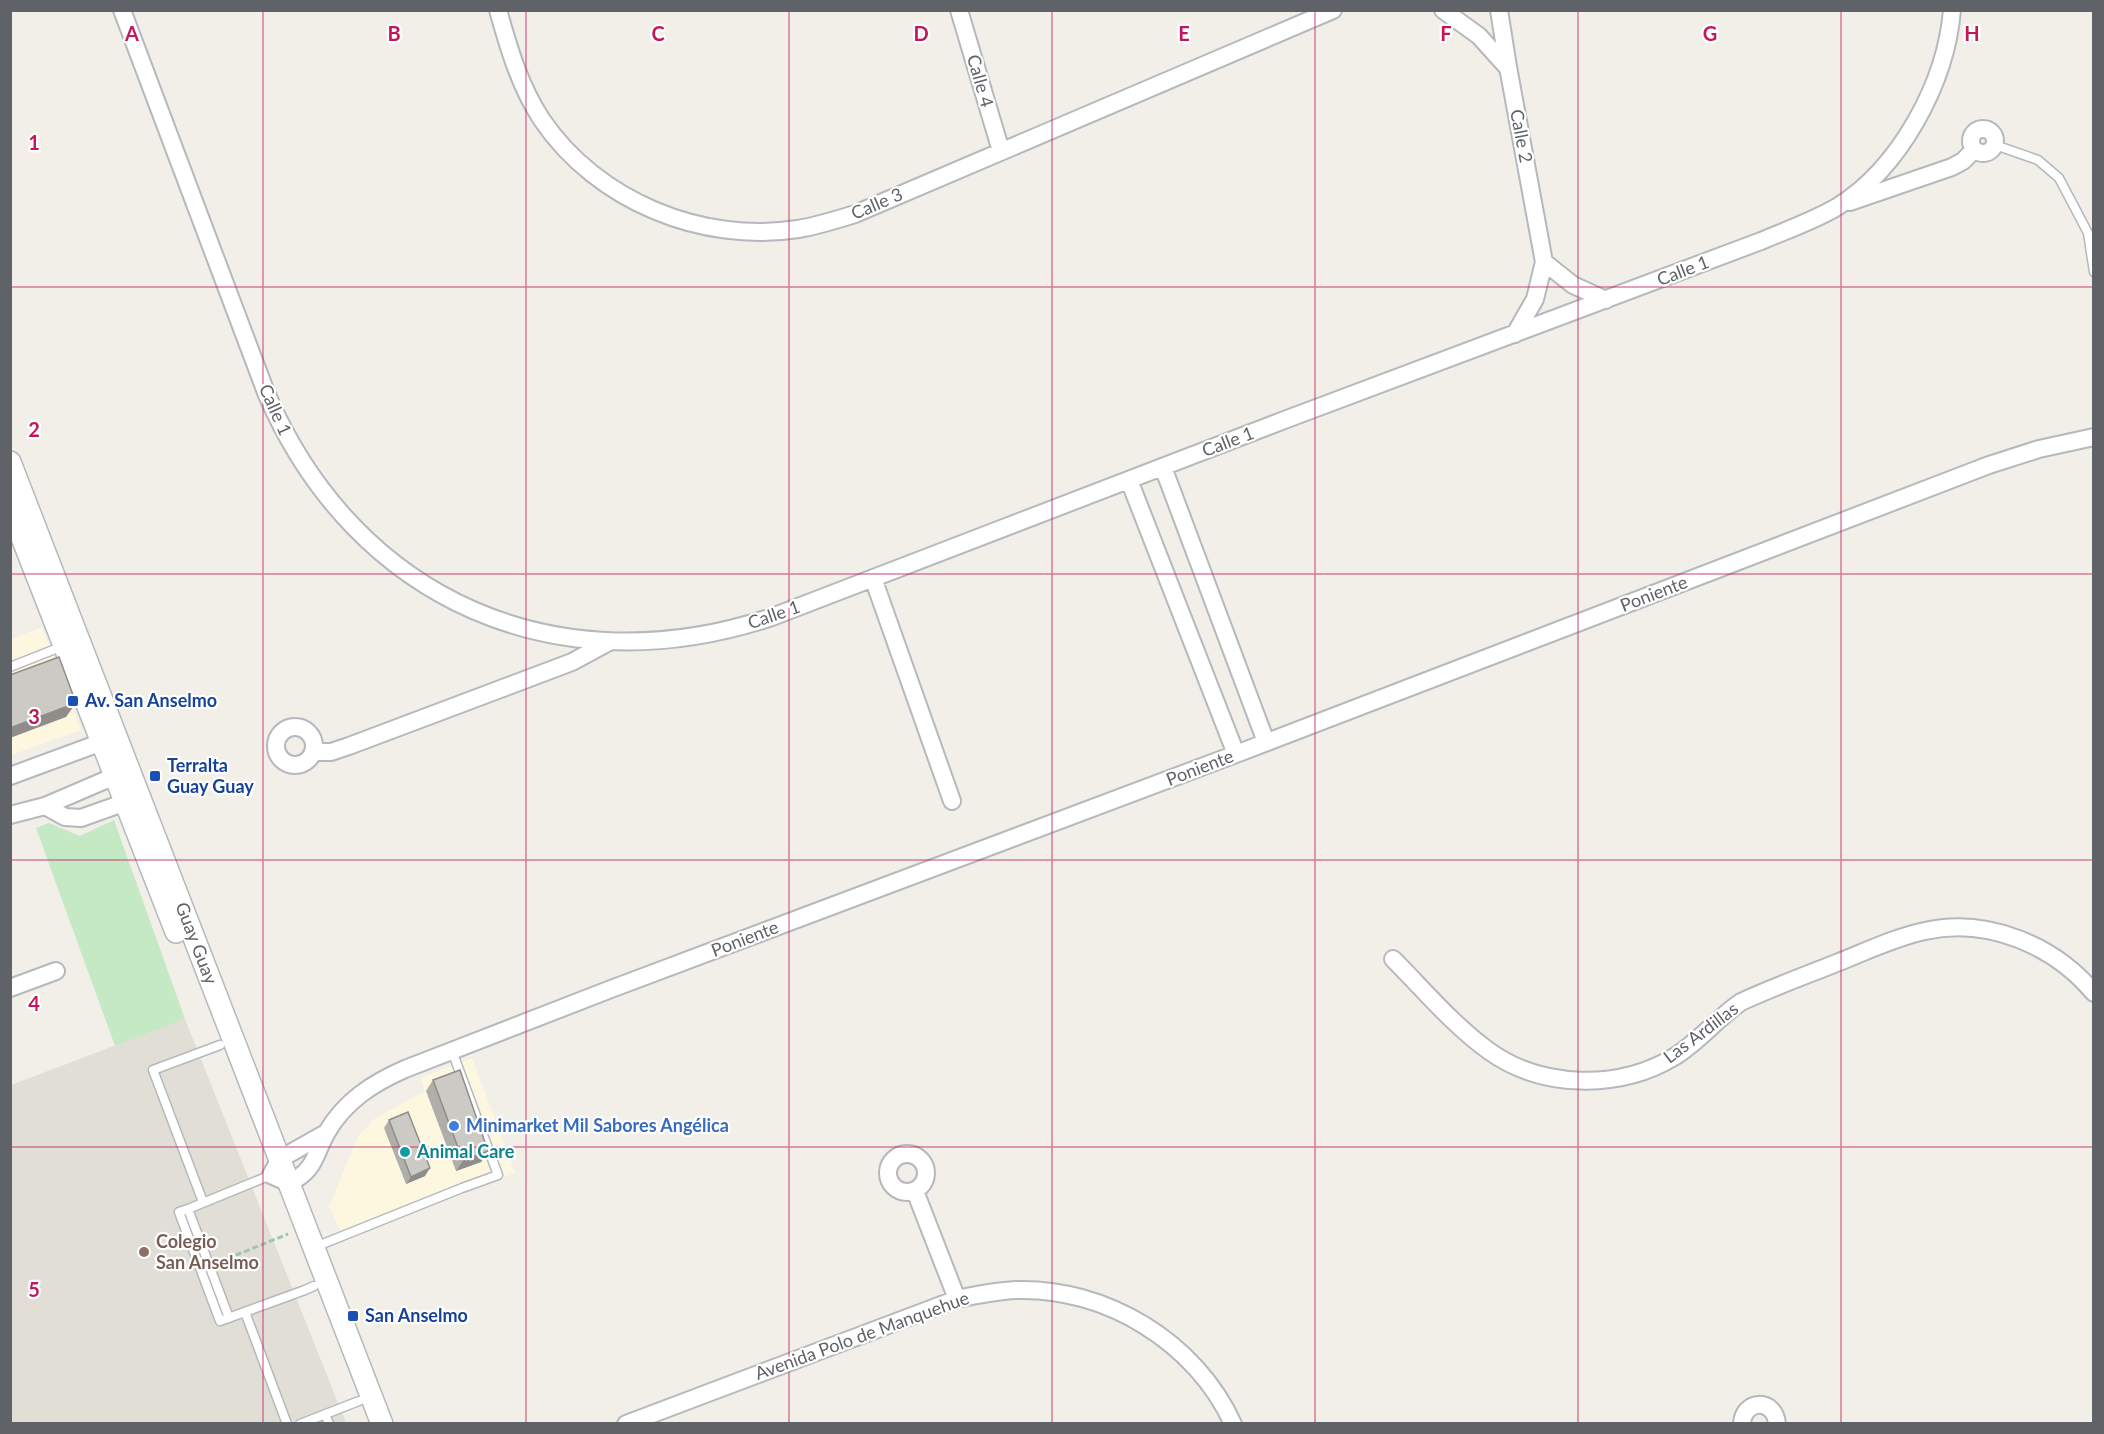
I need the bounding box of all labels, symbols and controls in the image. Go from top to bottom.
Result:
text: A [124,21,139,45]
text: B [387,21,401,45]
text: C [651,21,665,45]
text: D [913,21,929,45]
text: E [1178,21,1190,45]
text: F [1440,21,1452,45]
text: G [1703,21,1717,45]
text: H [1964,21,1980,45]
street label: Calle 4 [963,52,999,110]
street label: Calle 2 [1506,107,1538,164]
text: 1 [28,130,40,154]
street label: Calle 3 [847,182,906,224]
street label: Calle 1 [1653,250,1712,290]
street label: Calle 1 [255,380,297,439]
text: 2 [28,417,40,441]
street label: Calle 1 [1198,421,1257,461]
street label: Poniente [1617,570,1690,616]
street label: Calle 1 [745,595,803,633]
place label: Av. San Anselmo [84,689,217,711]
marker: Av. San Anselmo [66,694,80,708]
text: 3 [28,704,40,728]
street label: Poniente [1163,744,1236,790]
place label: Terralta Guay Guay [167,754,254,797]
marker: Terralta Guay Guay [148,769,162,783]
street label: Guay Guay [171,899,223,988]
street label: Poniente [708,915,781,961]
text: 4 [28,991,40,1015]
street label: Las Ardillas [1659,997,1742,1067]
place label: Minimarket Mil Sabores Angélica [466,1114,729,1136]
marker: Minimarket Mil Sabores Angélica [447,1119,461,1133]
place label: Animal Care [416,1140,515,1162]
marker: Animal Care [398,1145,412,1159]
place label: Colegio San Anselmo [156,1230,259,1273]
marker: Colegio San Anselmo [137,1245,151,1259]
text: 5 [28,1277,40,1301]
street label: Avenida Polo de Manquehue [752,1286,972,1384]
place label: San Anselmo [365,1304,468,1326]
marker: San Anselmo [346,1309,360,1323]

